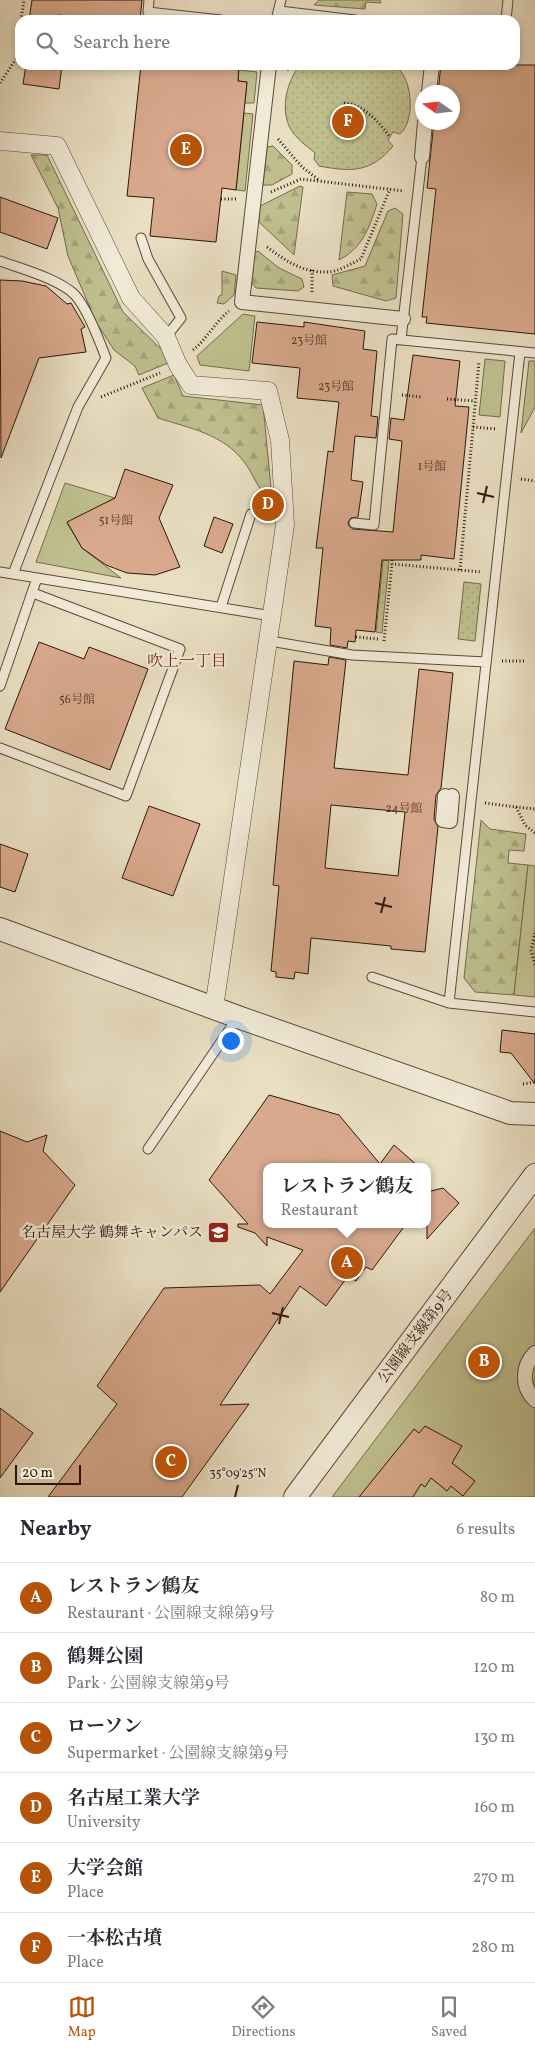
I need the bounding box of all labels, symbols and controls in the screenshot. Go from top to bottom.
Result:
search box [15,15,520,70]
icon: search [33,29,61,57]
text: Search here [73,30,170,56]
north arrow [415,85,460,130]
pin: F [332,103,364,141]
pin: E [170,131,202,169]
house number: 23号館 [291,333,327,349]
house number: 23号館 [318,379,354,395]
house number: 1号館 [418,459,446,475]
pin: D [252,486,284,524]
house number: 51号館 [99,513,133,529]
district label: 吹上一丁目 [147,651,227,673]
house number: 56号館 [59,692,95,708]
house number: 24号館 [385,801,423,817]
your location [218,1028,244,1054]
popup [263,1163,431,1228]
text: レストラン鶴友 [281,1174,413,1200]
text: Restaurant [281,1200,358,1222]
school or university icon: 名古屋大学 鶴舞キャンパス [207,1220,231,1244]
place label: 名古屋大学 鶴舞キャンパス [21,1223,203,1244]
pin: A [331,1244,363,1282]
street label: 公園線支線第9号 [374,1286,459,1388]
pin: B [468,1343,500,1381]
pin: C [155,1443,187,1481]
scale bar [15,1462,81,1485]
text: 20 m [22,1464,53,1483]
text: 35°09'25"N [210,1466,267,1482]
text: Nearby [20,1515,91,1544]
text: 6 results [456,1519,515,1541]
text: レストラン鶴友 [67,1574,199,1600]
text: A [30,1587,42,1609]
text: 80 m [480,1587,515,1609]
text: Restaurant · 公園線支線第9号 [67,1603,274,1625]
text: 鶴舞公園 [67,1644,143,1670]
text: B [31,1657,41,1679]
text: 120 m [473,1657,515,1679]
text: Park · 公園線支線第9号 [67,1673,230,1695]
text: ローソン [67,1714,142,1740]
text: C [31,1727,41,1749]
text: 130 m [474,1727,515,1749]
text: Supermarket · 公園線支線第9号 [67,1743,289,1765]
text: 名古屋工業大学 [67,1786,200,1812]
text: D [30,1797,42,1819]
text: 160 m [474,1797,515,1819]
text: University [67,1812,141,1834]
text: 大学会館 [67,1856,143,1882]
text: E [31,1867,41,1889]
text: 270 m [473,1867,515,1889]
text: Place [67,1882,104,1904]
text: 一本松古墳 [67,1926,162,1952]
text: F [31,1937,41,1959]
text: 280 m [471,1937,515,1959]
text: Place [67,1952,104,1974]
tab: Map [68,1993,96,2042]
tab: Directions [231,1993,296,2042]
tab: Saved [431,1993,467,2042]

